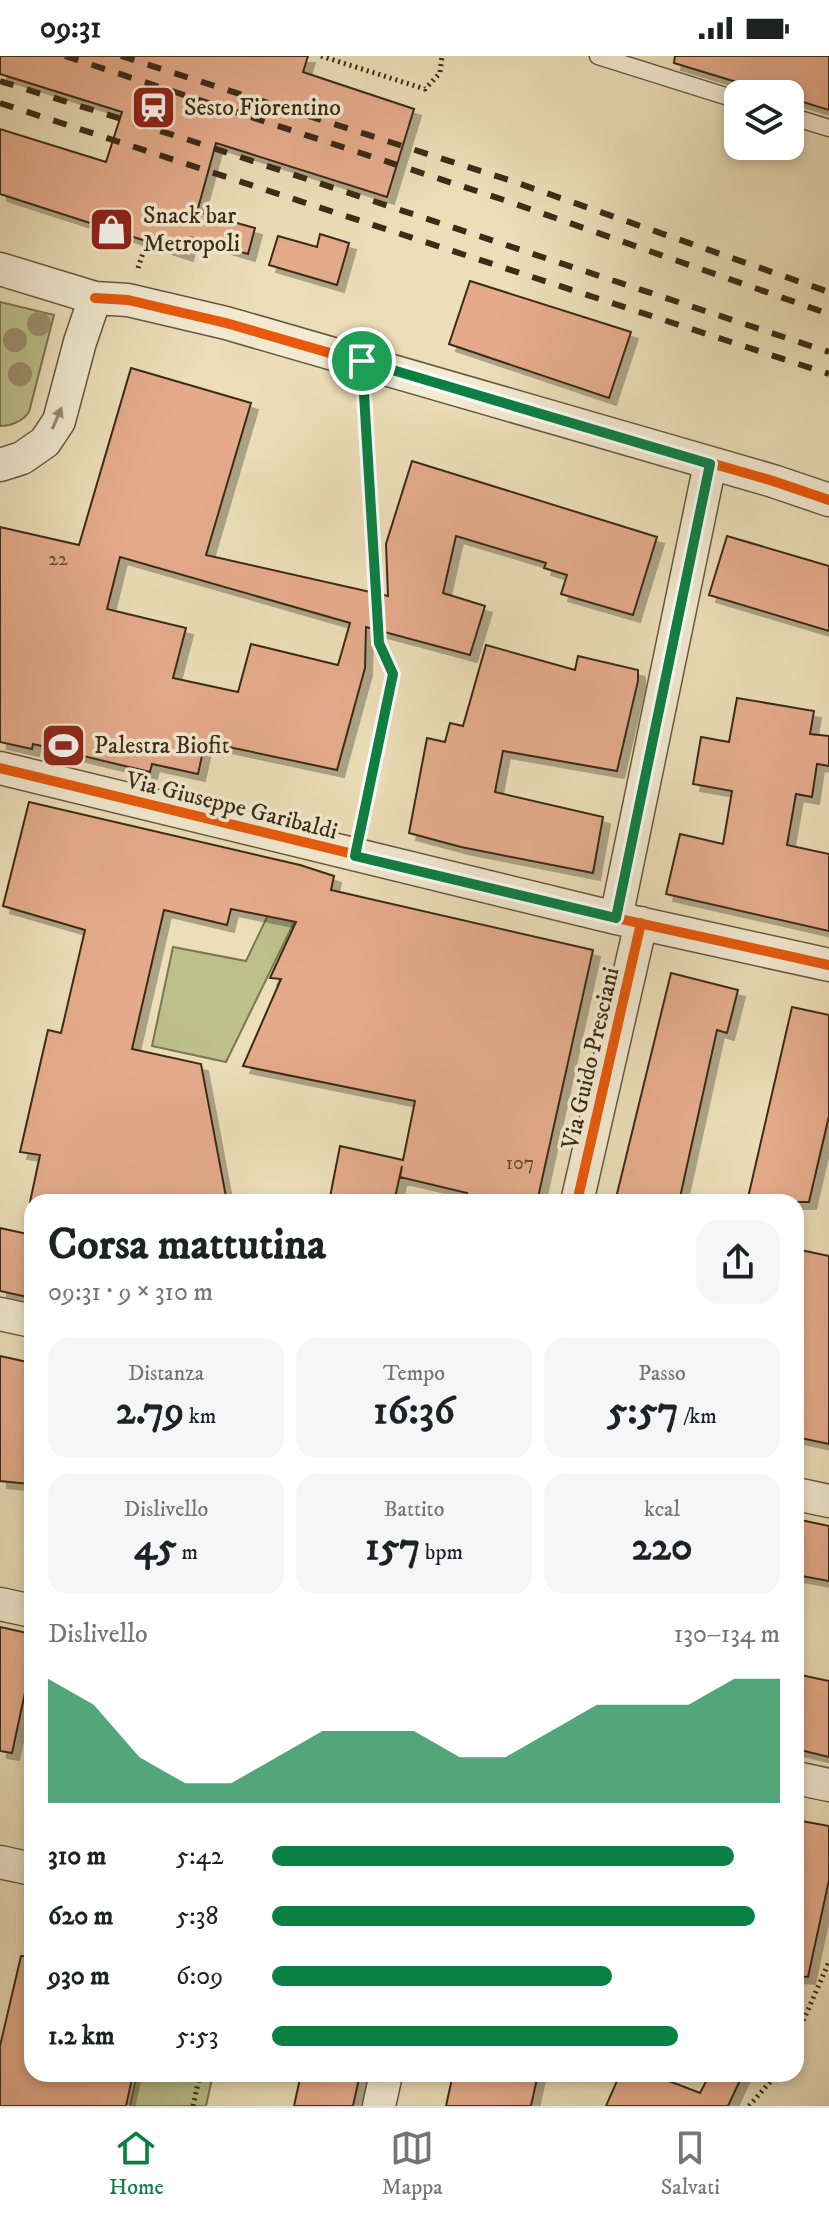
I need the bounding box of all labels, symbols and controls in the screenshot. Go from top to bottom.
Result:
text: 09:31 [40,10,101,47]
map controls [724,80,804,160]
button: layers [724,80,804,160]
station icon: Sesto Fiorentino [129,83,177,131]
place label: Sesto Fiorentino [184,93,341,123]
place label: Snack bar Metropoli [143,201,240,259]
shop icon: Snack bar Metropoli [88,205,136,253]
pin [328,327,396,395]
icon: arrive [340,339,384,383]
one-way arrow [51,407,64,430]
house number: 22 [48,547,68,572]
sports icon: Palestra Biofit [39,721,87,769]
place label: Palestra Biofit [94,731,230,761]
street label: Via Giuseppe Garibaldi [122,765,341,847]
street label: Via Guido Presciani [555,964,627,1153]
house number: 107 [506,1151,534,1176]
text: Corsa mattutina [48,1218,326,1273]
button: share [696,1220,780,1304]
text: 09:31 · 9 × 310 m [48,1276,213,1309]
text: Distanza [128,1360,204,1387]
text: Tempo [383,1360,445,1387]
text: Passo [638,1360,686,1387]
text: 2.79 [116,1387,184,1437]
text: 16:36 [373,1387,455,1437]
text: 5:57 [607,1387,679,1437]
text: km [184,1403,216,1430]
text: /km [679,1403,717,1430]
text: Dislivello [124,1496,208,1523]
text: Battito [384,1496,444,1523]
text: kcal [644,1496,680,1523]
text: 45 [134,1523,177,1573]
text: 157 [365,1523,420,1573]
text: 220 [632,1523,692,1573]
text: m [177,1539,198,1566]
text: bpm [420,1539,463,1566]
text: Dislivello [48,1618,148,1651]
text: 130–134 m [674,1618,780,1651]
text: 310 m [48,1840,106,1873]
text: 5:42 [176,1840,223,1873]
text: 620 m [48,1900,113,1933]
text: 5:38 [176,1900,218,1933]
text: 930 m [48,1960,110,1993]
text: 6:09 [176,1960,223,1993]
text: 1.2 km [48,2020,114,2053]
text: 5:53 [176,2020,218,2053]
tab: Home [109,2126,164,2201]
tab: Mappa [382,2126,443,2201]
tab: Salvati [661,2126,720,2201]

